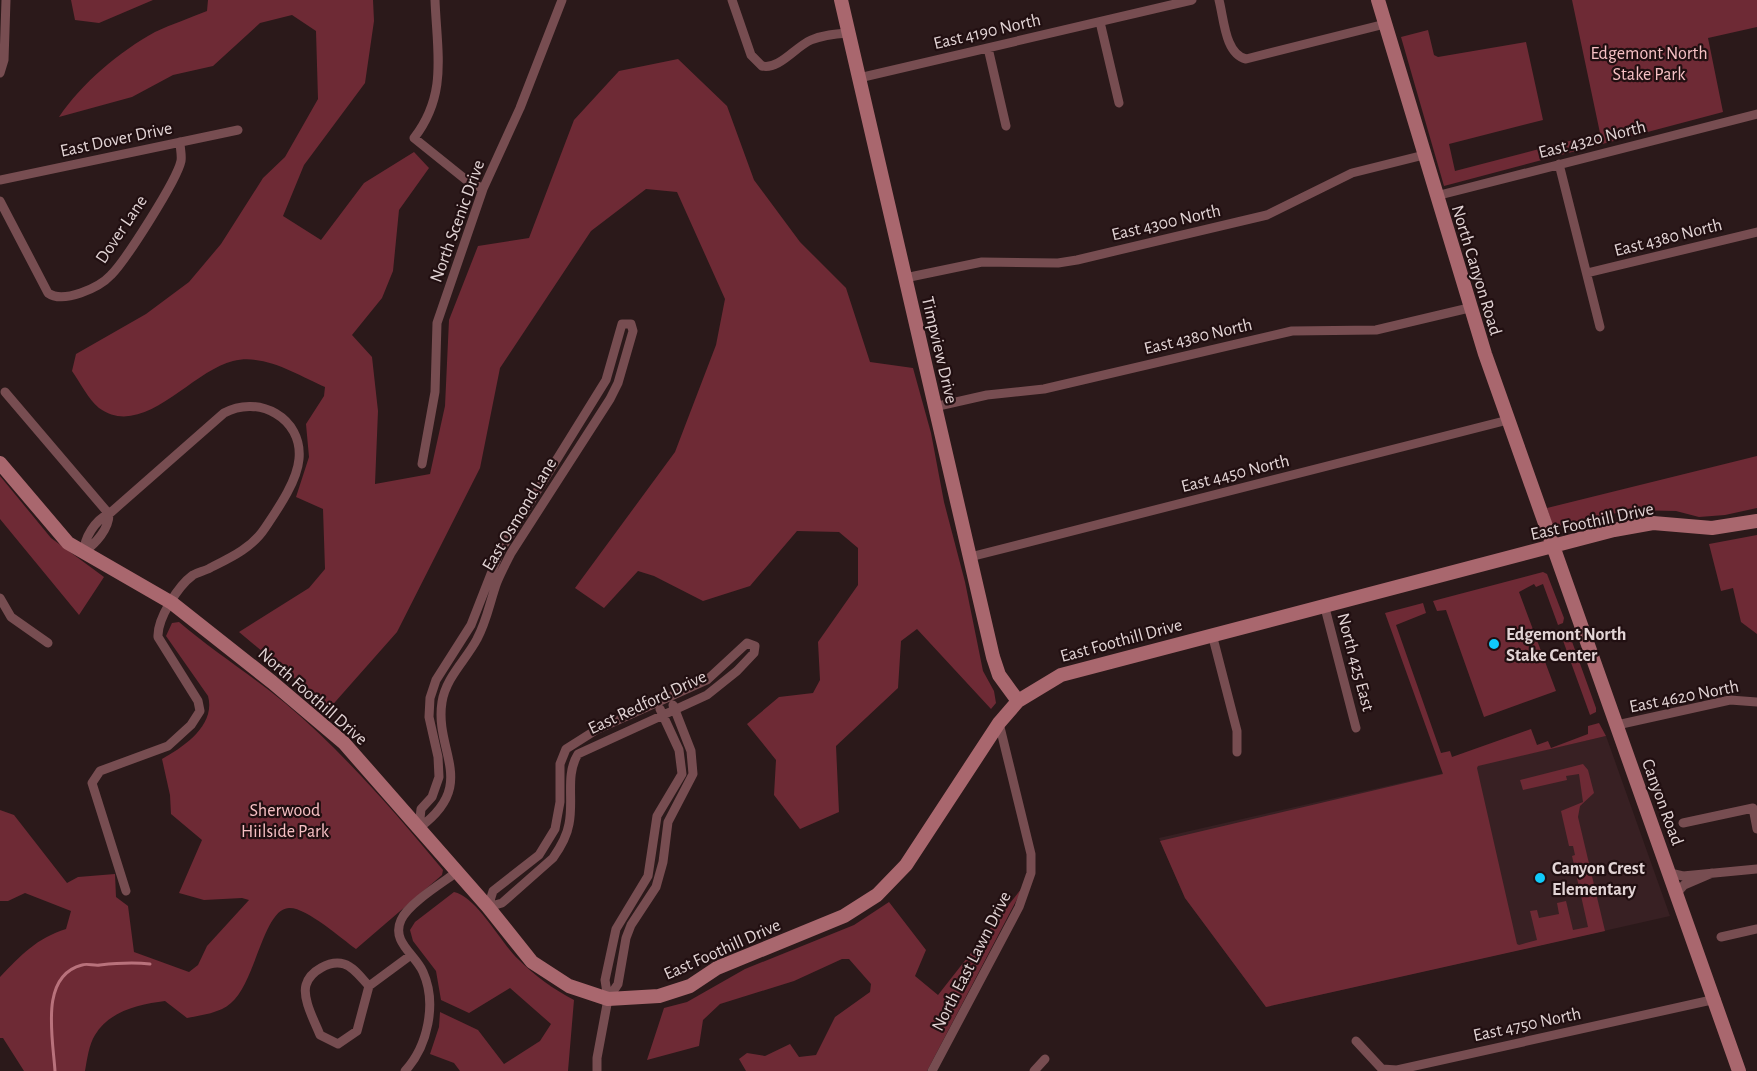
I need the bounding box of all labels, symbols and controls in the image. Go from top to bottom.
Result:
street label: East 4190 North [932,11,1042,53]
park label: Edgemont North Stake Park [1590,45,1708,84]
street label: East 4320 North [1537,118,1648,162]
street label: East Dover Drive [59,119,174,161]
street label: North Scenic Drive [427,158,488,285]
street label: Dover Lane [93,192,151,267]
street label: East 4300 North [1110,202,1223,244]
street label: North Canyon Road [1448,203,1504,338]
street label: East 4380 North [1612,216,1724,260]
street label: Timpview Drive [918,295,960,405]
street label: East 4380 North [1142,316,1254,358]
street label: East 4450 North [1179,452,1291,496]
street label: East Osmond Lane [479,455,561,574]
street label: East Foothill Drive [1529,500,1656,544]
street label: North 425 East [1333,611,1377,714]
street label: East Foothill Drive [1058,616,1184,666]
place label: Edgemont North Stake Center [1506,626,1626,665]
marker: Edgemont North Stake Center [1487,637,1501,651]
street label: North Foothill Drive [254,645,370,749]
street label: East Redford Drive [585,668,709,738]
street label: East 4620 North [1628,678,1741,716]
street label: Canyon Road [1638,757,1686,848]
park label: Sherwood Hiilside Park [241,802,330,841]
place label: Canyon Crest Elementary [1552,860,1645,899]
marker: Canyon Crest Elementary [1533,871,1547,885]
street label: North East Lawn Drive [929,889,1015,1034]
street label: East Foothill Drive [661,916,783,984]
street label: East 4750 North [1472,1005,1583,1045]

